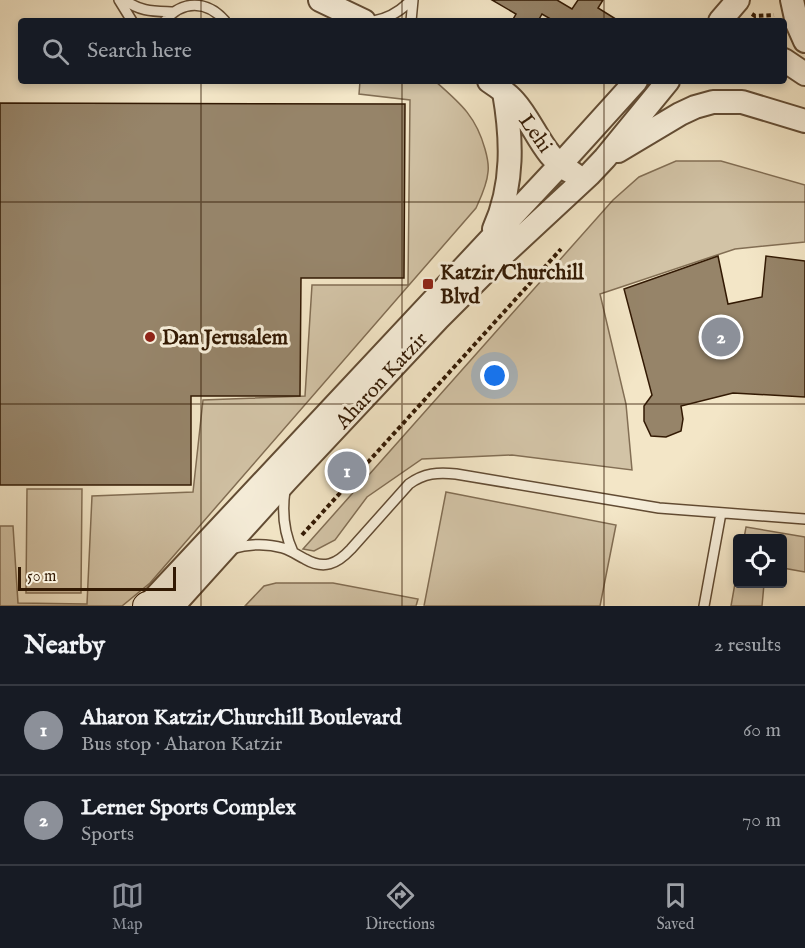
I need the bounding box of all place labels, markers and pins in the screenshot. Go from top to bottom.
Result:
place label: Katzir/Churchill Blvd [440,260,585,311]
marker: Katzir/Churchill Blvd [421,277,435,291]
pin: 2 [702,314,740,360]
place label: Dan Jerusalem [162,325,289,352]
marker: Dan Jerusalem [143,330,157,344]
pin: 1 [328,448,366,494]

